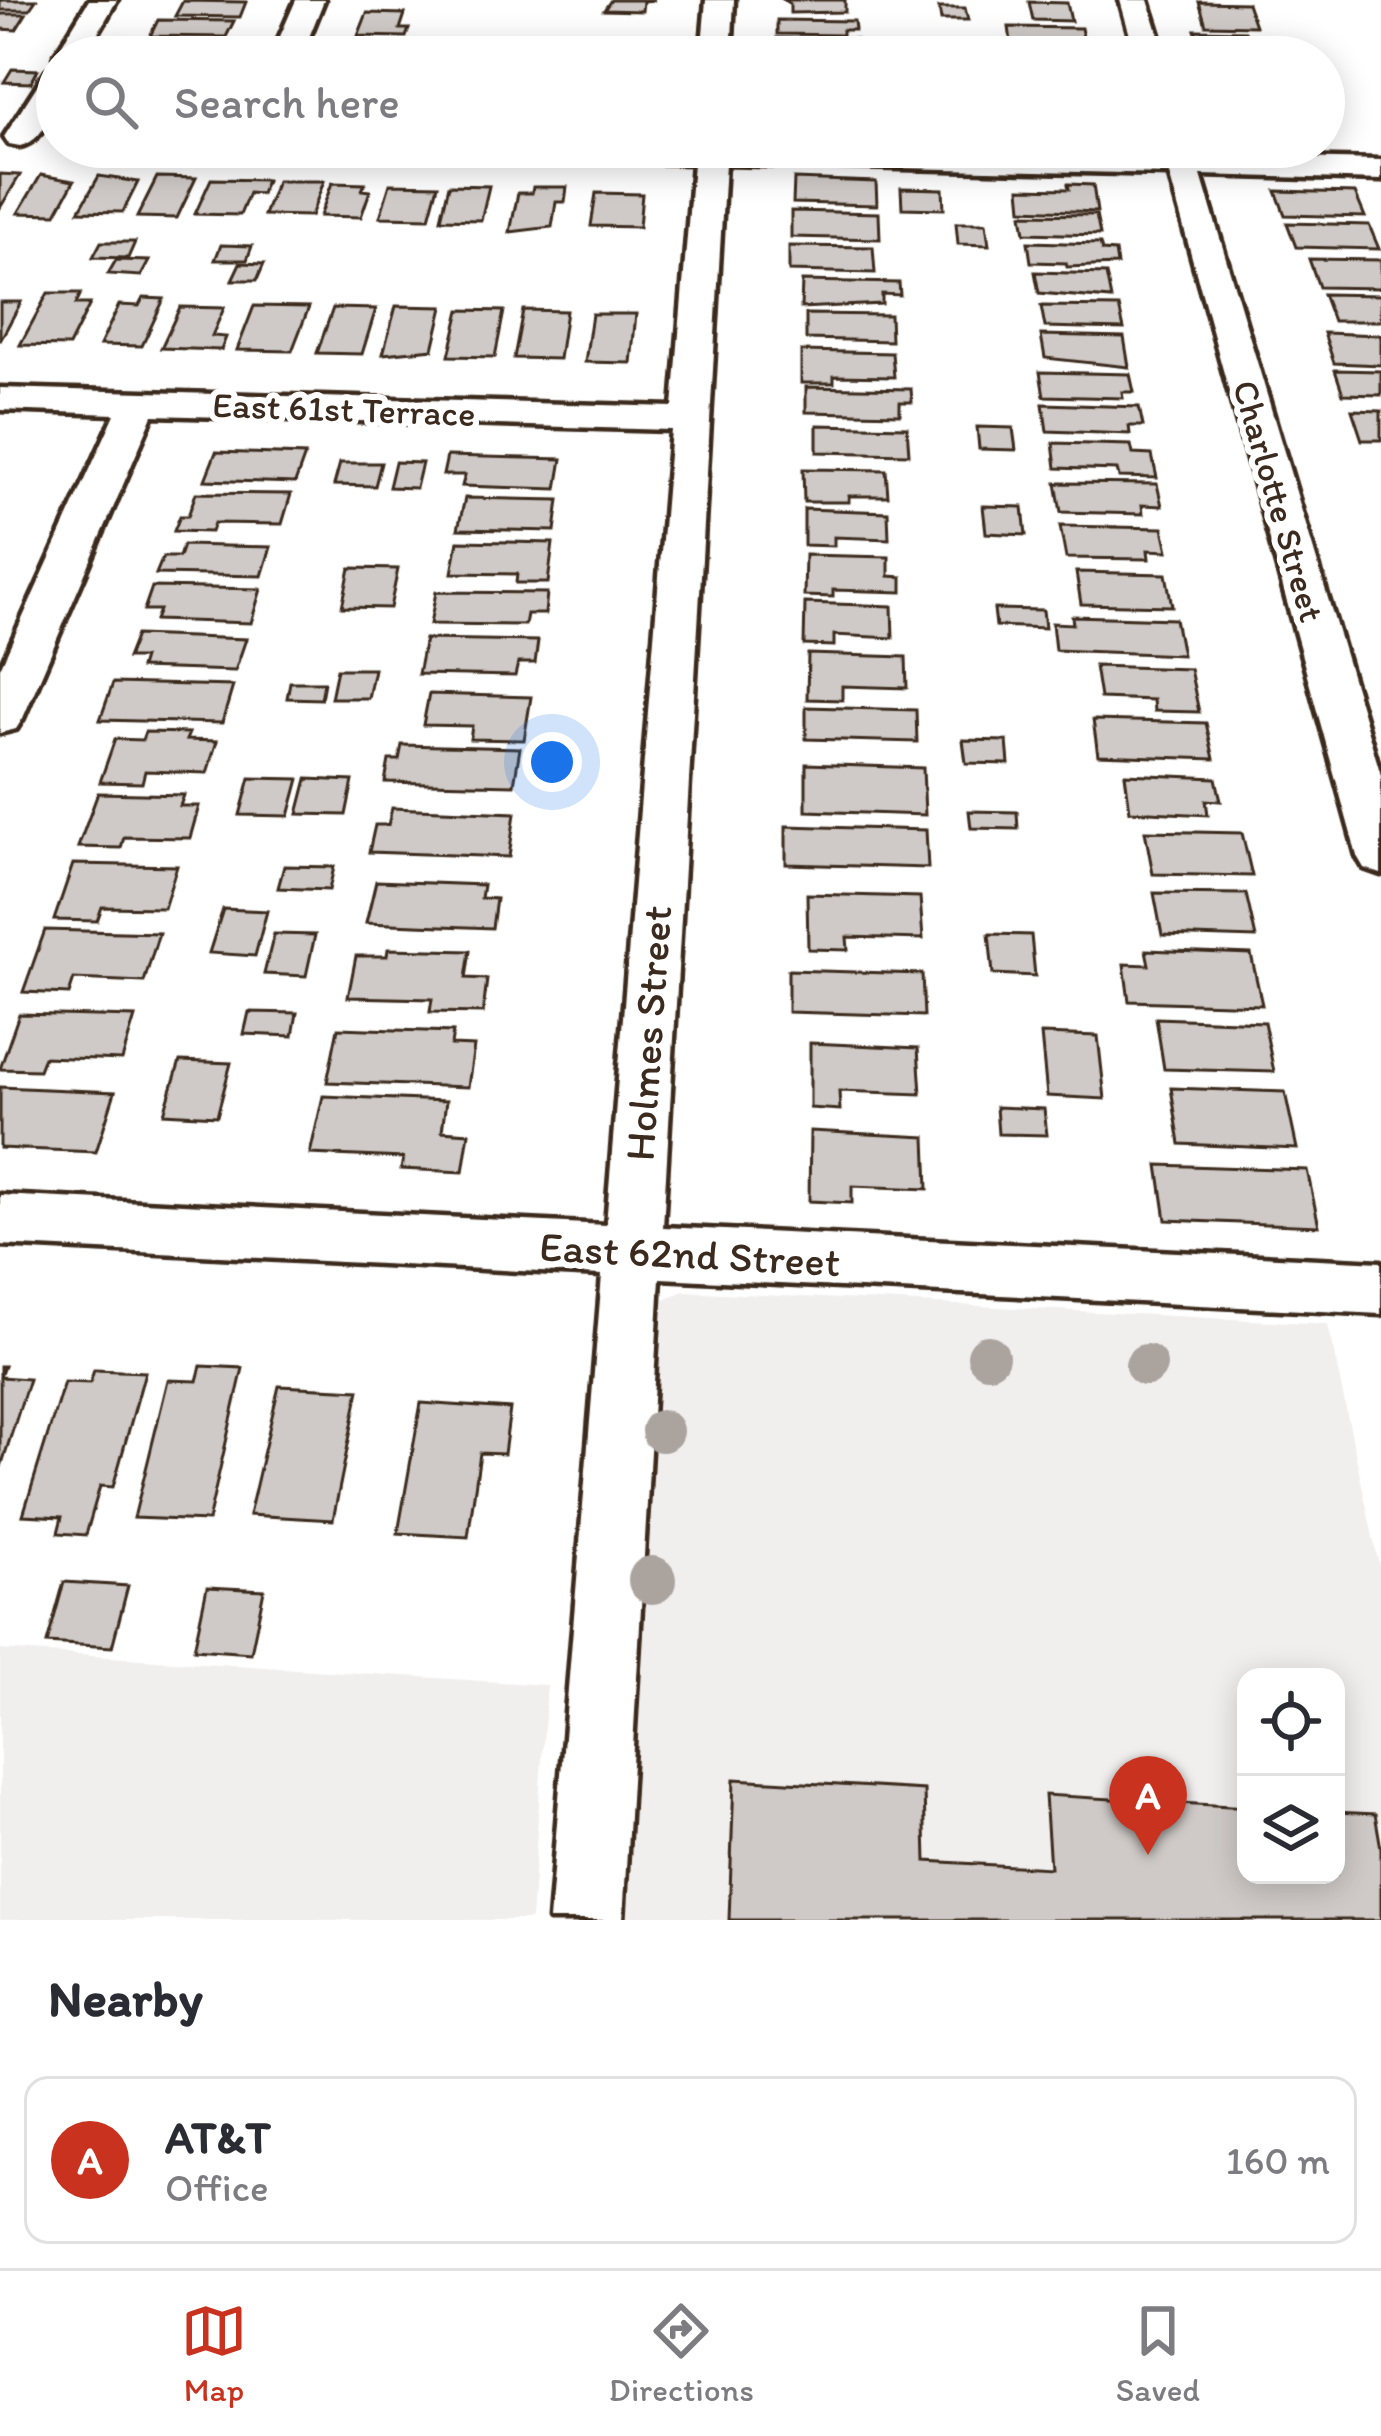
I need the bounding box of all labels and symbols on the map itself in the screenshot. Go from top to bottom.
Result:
street label: Charlotte Street [1224,375,1334,627]
street label: East 61st Terrace [212,383,476,435]
your location [522,732,582,792]
street label: Holmes Street [614,904,682,1162]
street label: East 62nd Street [538,1221,842,1287]
pin: A [1109,1756,1187,1855]

